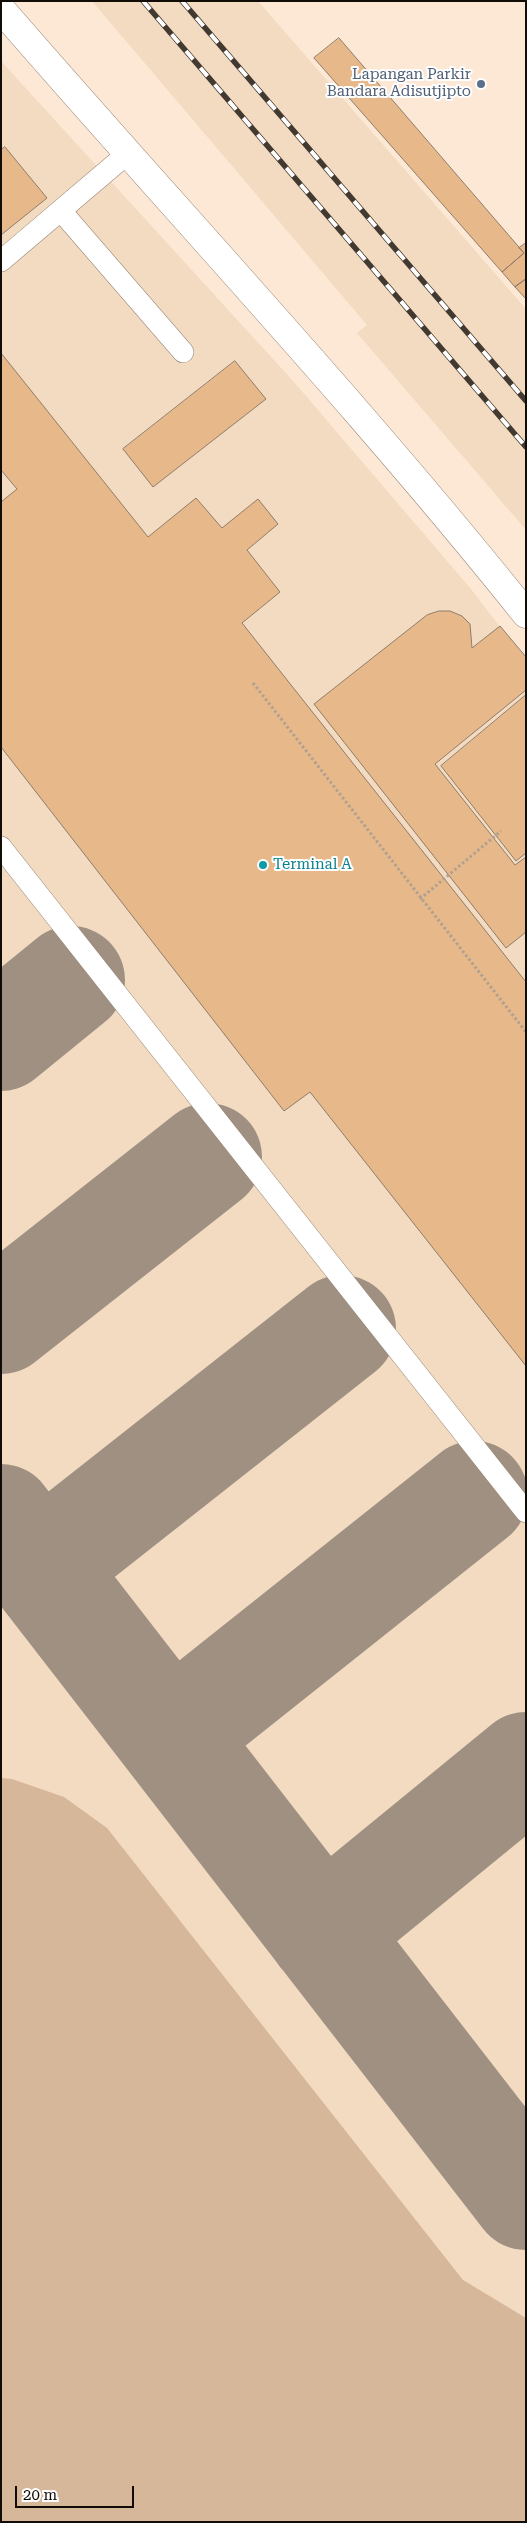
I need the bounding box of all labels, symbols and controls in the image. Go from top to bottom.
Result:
place label: Lapangan Parkir Bandara Adisutjipto [327,66,471,101]
marker: Lapangan Parkir Bandara Adisutjipto [475,78,487,90]
place label: Terminal A [273,856,352,874]
marker: Terminal A [257,859,269,871]
scale bar [18,2476,136,2508]
text: 20 m [23,2486,57,2504]

